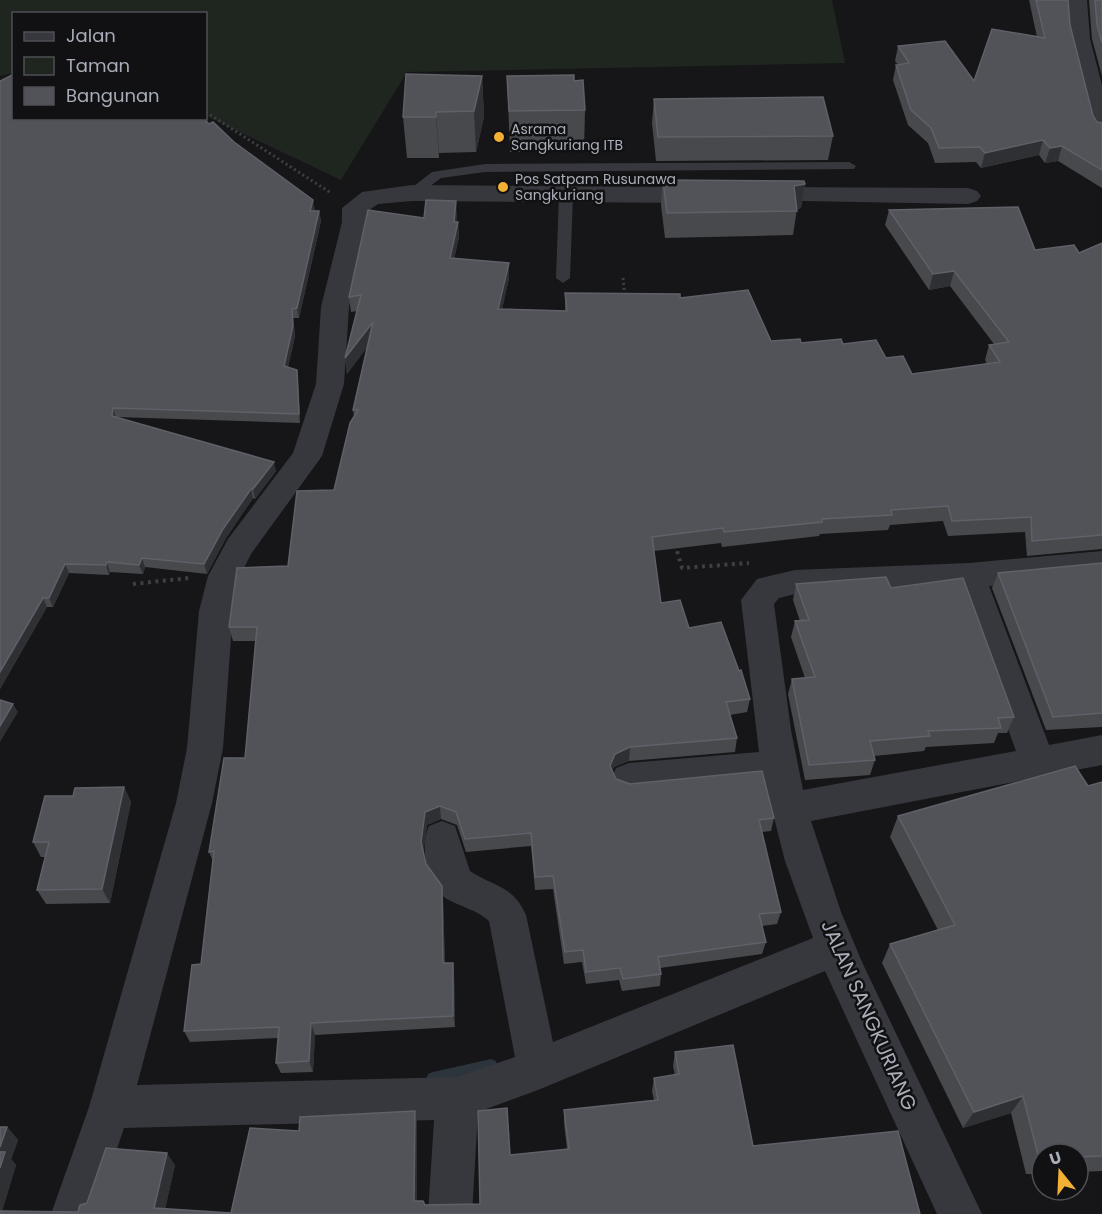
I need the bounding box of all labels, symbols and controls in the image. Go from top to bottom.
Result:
legend [12,12,207,120]
text: Jalan [66,23,116,48]
text: Taman [66,53,130,78]
text: Bangunan [66,83,160,108]
place label: Asrama Sangkuriang ITB [511,119,623,155]
marker: Asrama Sangkuriang ITB [492,130,506,144]
place label: Pos Satpam Rusunawa Sangkuriang [515,169,676,205]
marker: Pos Satpam Rusunawa Sangkuriang [496,180,510,194]
street label: JALAN SANGKURIANG [814,915,924,1115]
north arrow [1030,1142,1090,1202]
text: U [1047,1146,1064,1171]

